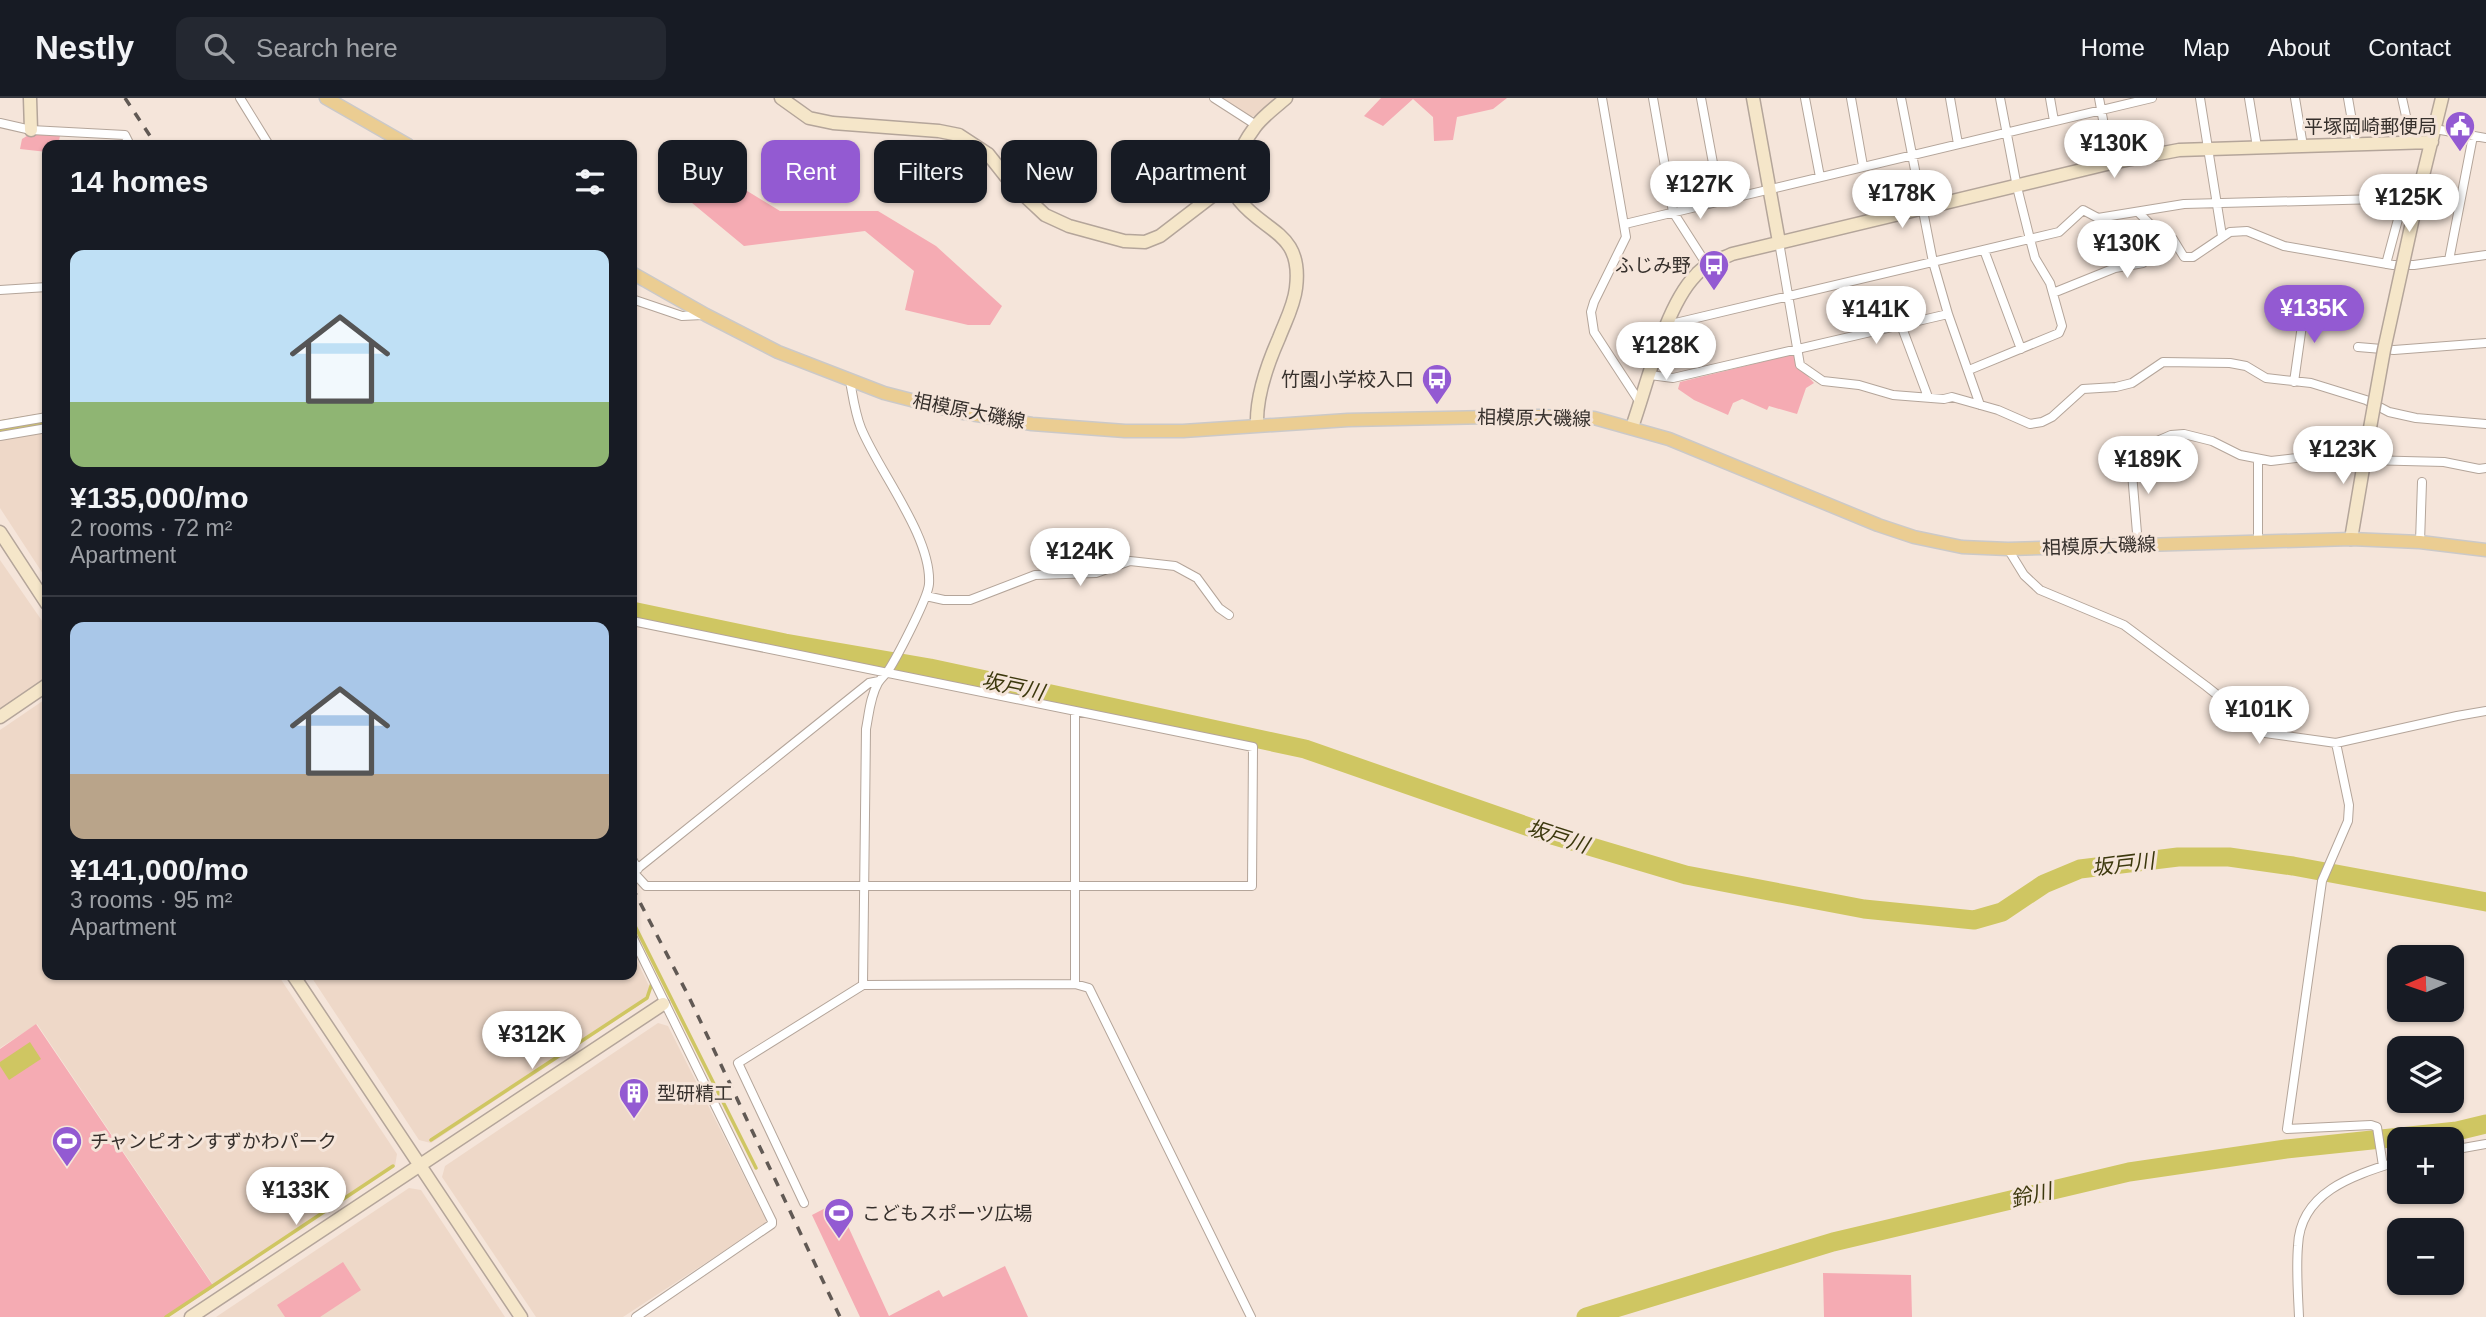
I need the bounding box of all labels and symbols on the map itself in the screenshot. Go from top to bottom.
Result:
public building icon: 平塚岡崎郵便局 [2443,109,2477,153]
place label: 平塚岡崎郵便局 [2304,116,2437,137]
pin: ¥130K [2065,120,2163,180]
pin: ¥127K [1651,162,1749,221]
pin: ¥178K [1853,170,1951,230]
pin: ¥125K [2360,174,2458,234]
pin: ¥130K [2078,220,2176,280]
bus stop icon: ふじみ野 [1697,248,1731,292]
place label: ふじみ野 [1615,255,1691,276]
pin: ¥141K [1827,286,1925,346]
pin: ¥135K [2265,286,2363,345]
pin: ¥128K [1617,322,1715,382]
bus stop icon: 竹園小学校入口 [1420,362,1454,406]
place label: 竹園小学校入口 [1281,369,1414,390]
street label: 相模原大磯線 [911,390,1027,432]
street label: 相模原大磯線 [1477,407,1591,429]
pin: ¥123K [2294,426,2392,486]
pin: ¥189K [2099,436,2197,496]
pin: ¥124K [1031,528,1129,588]
street label: 相模原大磯線 [2042,534,2156,558]
water label: 坂戸川 [980,668,1048,704]
pin: ¥101K [2210,686,2308,746]
water label: 坂戸川 [1524,815,1593,857]
water label: 坂戸川 [2090,849,2158,879]
north arrow [2387,945,2464,1022]
pin: ¥312K [483,1012,581,1071]
building icon: 型研精工 [617,1076,651,1120]
place label: 型研精工 [657,1083,733,1104]
sports icon: チャンピオンすずかわパーク [50,1124,84,1168]
place label: チャンピオンすずかわパーク [90,1131,337,1152]
pin: ¥133K [247,1168,345,1227]
water label: 鈴川 [2008,1179,2056,1211]
sports icon: こどもスポーツ広場 [822,1196,856,1240]
place label: こどもスポーツ広場 [862,1203,1033,1224]

